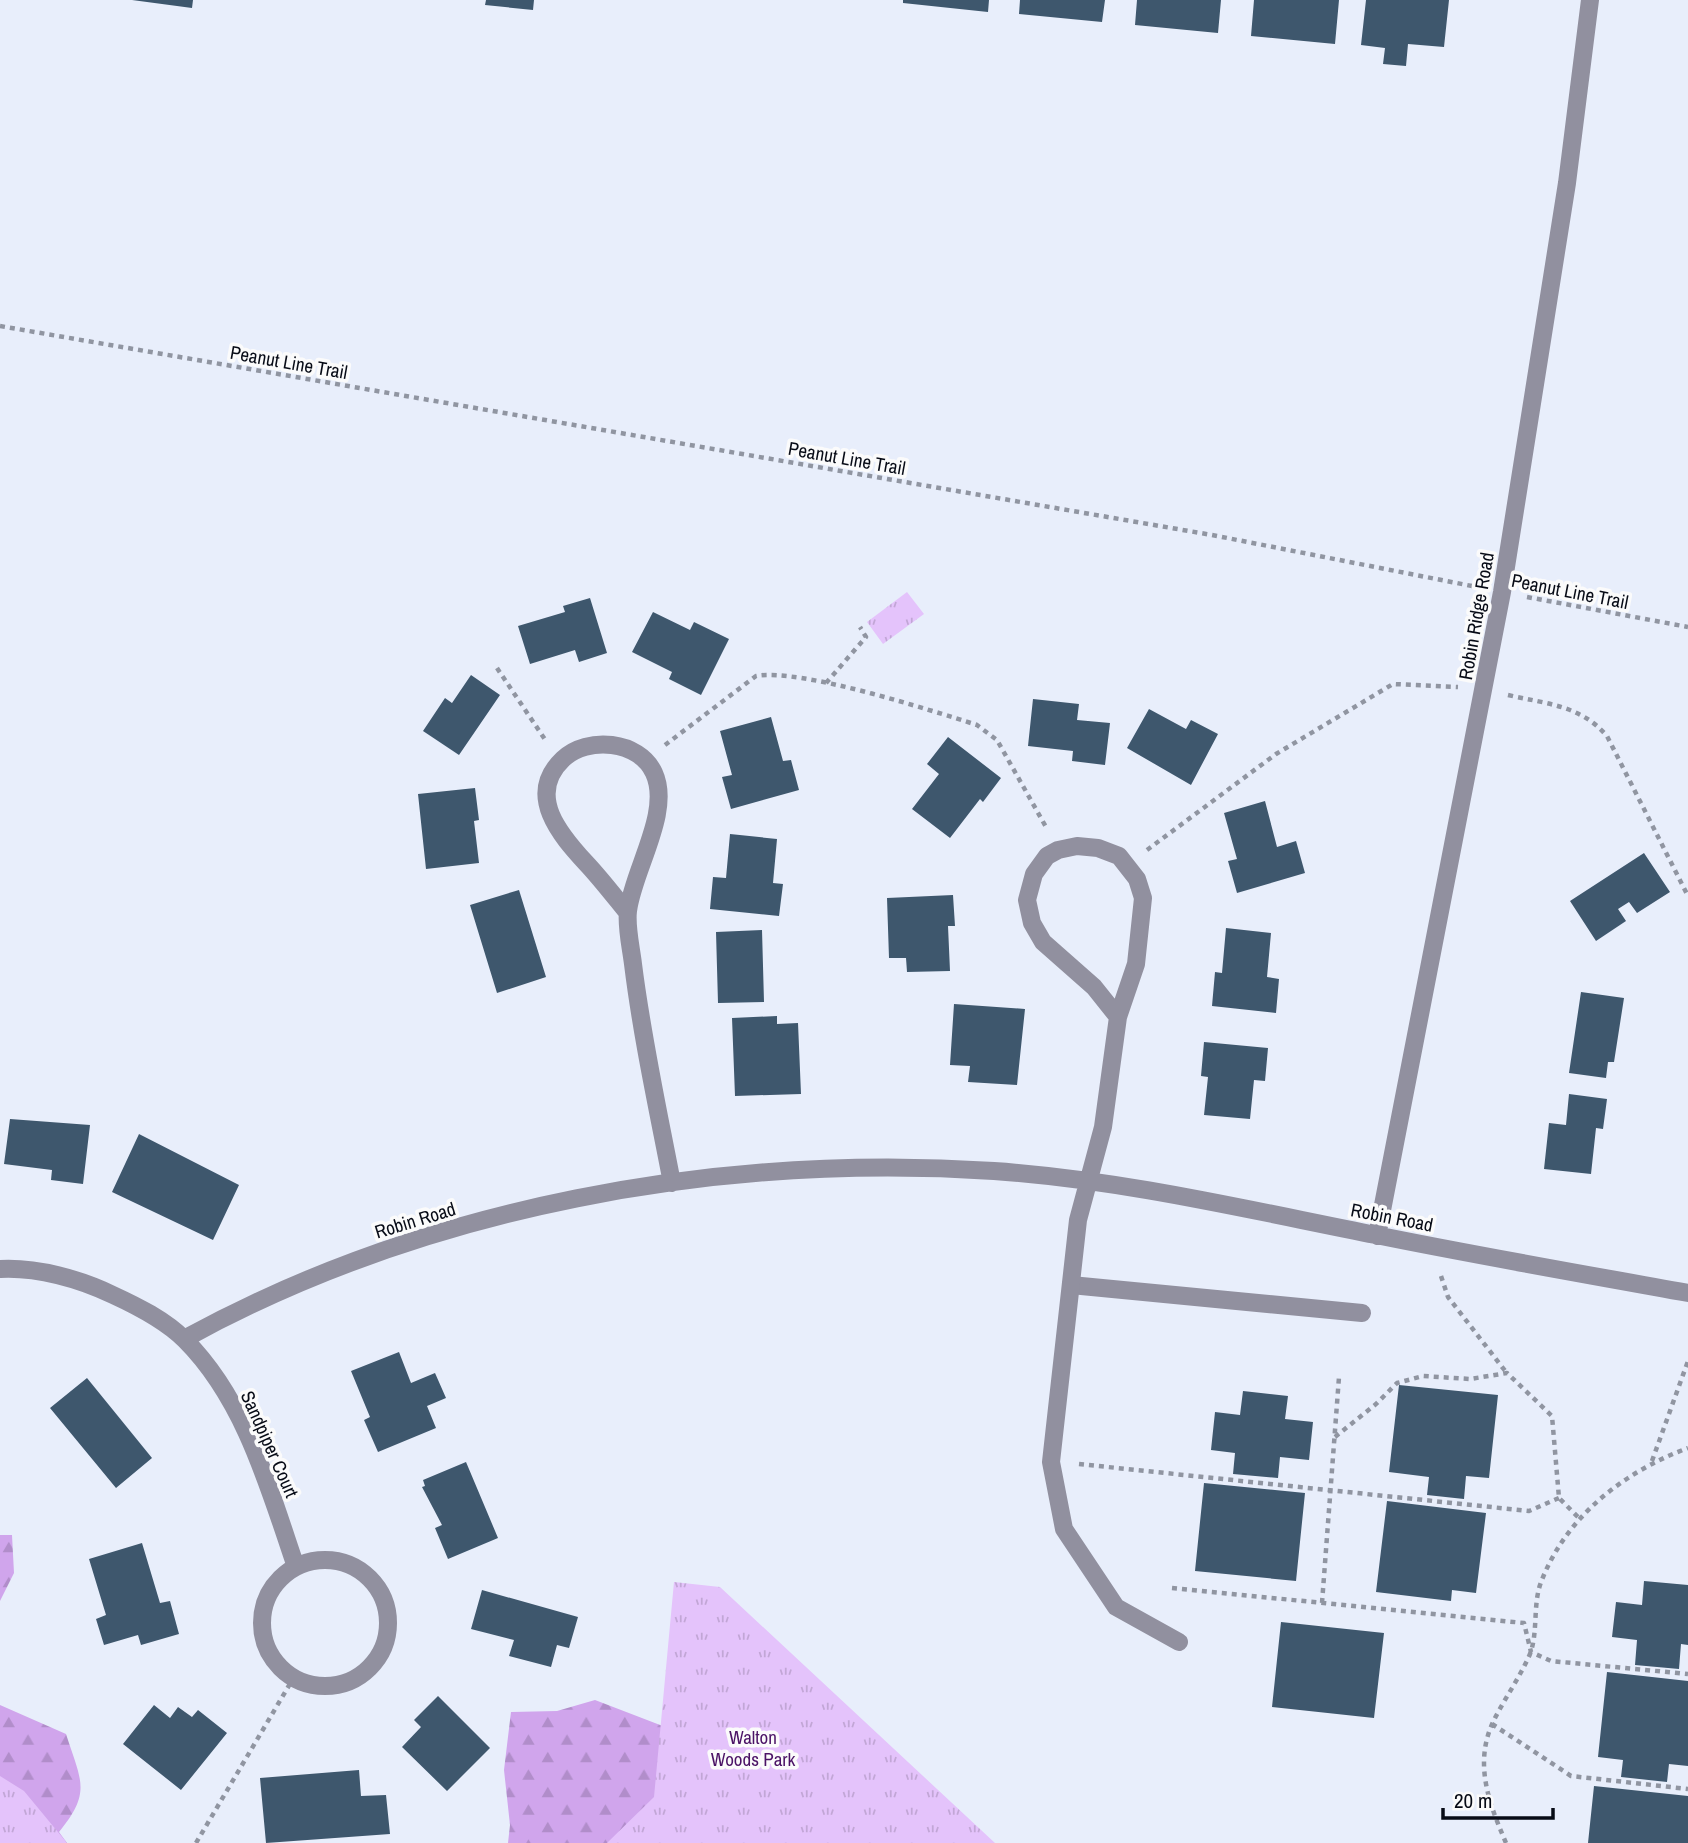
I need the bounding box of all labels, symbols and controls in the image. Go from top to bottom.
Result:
street label: Peanut Line Trail [228,339,350,385]
street label: Peanut Line Trail [786,435,908,481]
street label: Robin Ridge Road [1452,550,1500,682]
street label: Peanut Line Trail [1509,567,1631,615]
street label: Robin Road [371,1195,459,1245]
street label: Robin Road [1349,1196,1435,1238]
street label: Sandpiper Court [235,1386,305,1502]
park label: Walton Woods Park [711,1724,796,1772]
scale bar [1443,1776,1553,1820]
text: 20 m [1454,1786,1492,1815]

